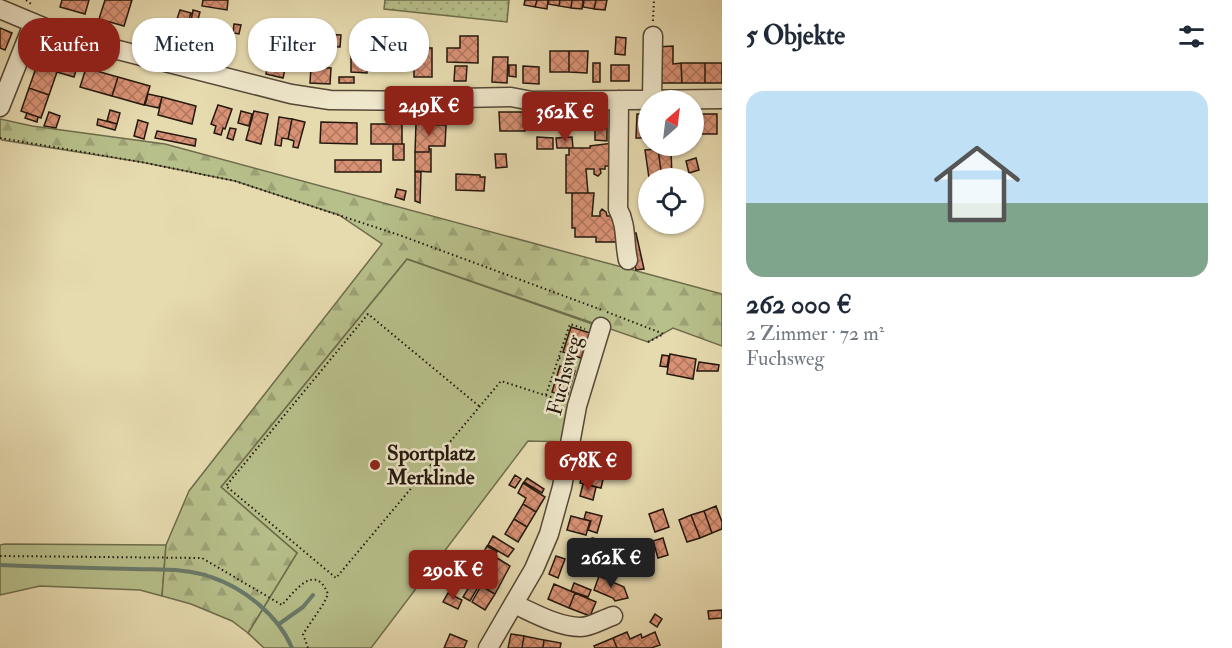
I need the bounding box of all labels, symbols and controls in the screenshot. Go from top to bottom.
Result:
chip: Kaufen [18,18,120,72]
chip: Mieten [132,18,236,72]
chip: Filter [248,18,337,72]
chip: Neu [349,18,429,72]
text: 5 Objekte [746,20,845,52]
icon: filters [1175,20,1208,53]
pin: 249K € [380,86,478,137]
north arrow [638,90,704,156]
map controls [638,90,704,234]
pin: 362K € [516,92,614,143]
text: 249K € [398,93,460,118]
text: 362K € [536,99,594,124]
icon: home [923,130,1031,238]
button: locate [638,168,704,234]
text: 262 000 € [746,289,852,321]
text: 2 Zimmer · 72 m² [746,321,884,346]
street label: Fuchsweg [541,331,588,418]
text: Fuchsweg [746,346,824,371]
place label: Sportplatz Merklinde [386,440,476,491]
pin: 678K € [539,441,637,492]
text: 678K € [559,448,617,473]
marker: Sportplatz Merklinde [368,458,382,472]
pin: 262K € [562,538,660,589]
text: 262K € [581,545,641,570]
pin: 290K € [404,550,502,601]
text: 290K € [423,557,483,582]

